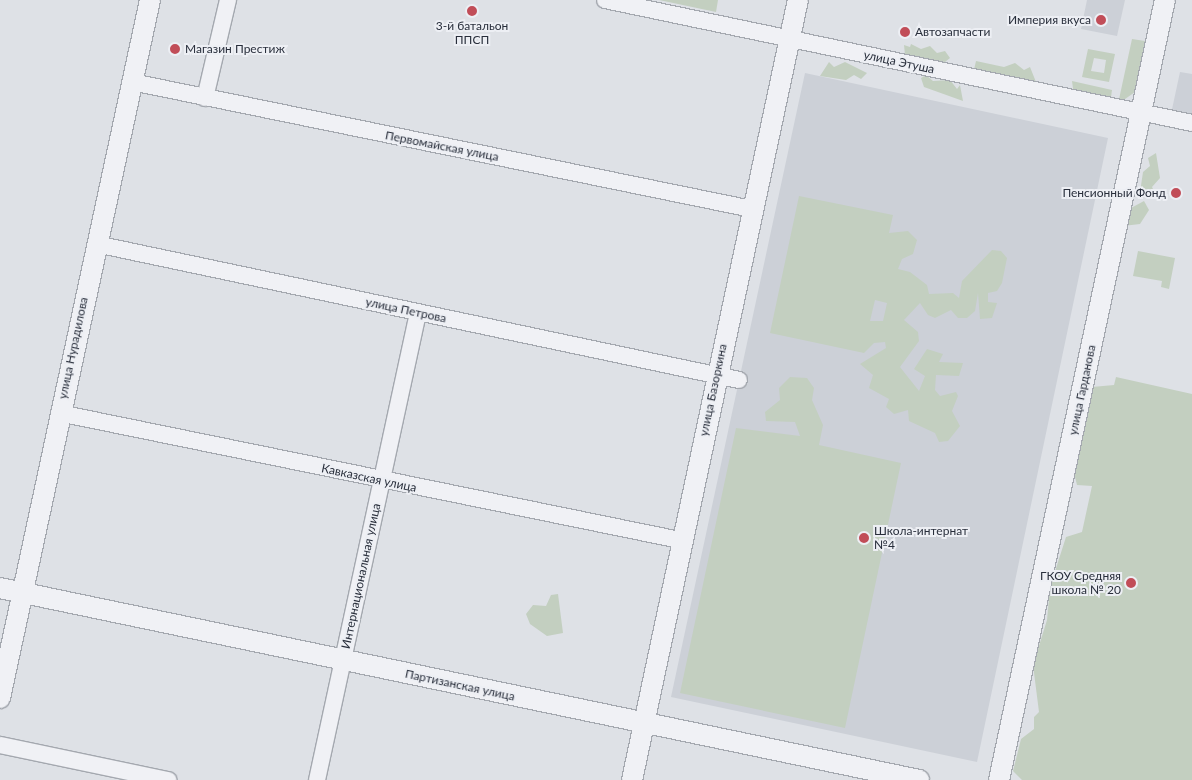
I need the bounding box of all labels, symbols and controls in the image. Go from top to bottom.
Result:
marker: 3-й батальон ППСП [466,5,478,17]
place label: Империя вкуса [1008,13,1091,27]
marker: Империя вкуса [1095,14,1107,26]
place label: 3-й батальон ППСП [436,19,508,47]
place label: Автозапчасти [915,25,990,39]
marker: Автозапчасти [899,26,911,38]
place label: Магазин Престиж [185,42,285,56]
marker: Магазин Престиж [169,43,181,55]
street label: улица Этуша [862,47,936,77]
street label: Первомайская улица [384,128,500,164]
place label: Пенсионный Фонд [1062,186,1166,200]
marker: Пенсионный Фонд [1170,187,1182,199]
street label: улица Петрова [364,294,448,326]
street label: улица Нурадилова [55,296,91,400]
street label: улица Базоркина [696,343,730,437]
street label: улица Гарданова [1065,344,1099,436]
street label: Кавказская улица [320,461,418,495]
street label: Интернациональная улица [339,502,383,650]
place label: Школа-интернат №4 [874,524,968,552]
marker: Школа-интернат №4 [858,532,870,544]
place label: ГКОУ Средняя школа № 20 [1040,569,1121,597]
marker: ГКОУ Средняя школа № 20 [1125,577,1137,589]
street label: Партизанская улица [404,666,516,704]

